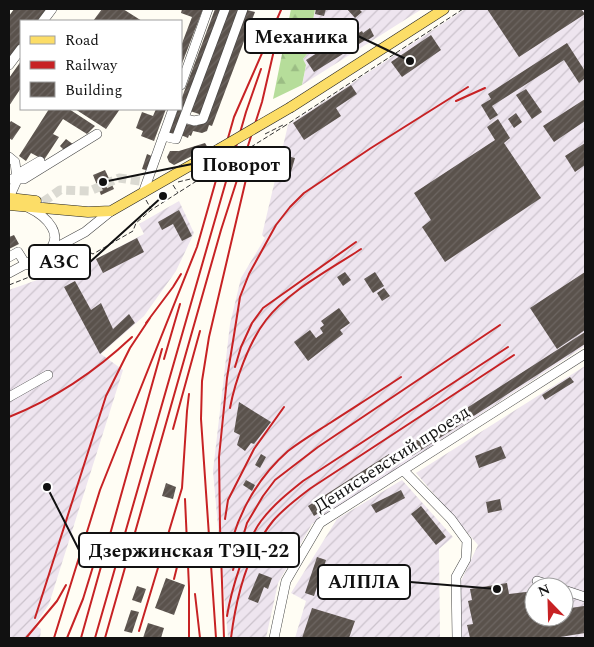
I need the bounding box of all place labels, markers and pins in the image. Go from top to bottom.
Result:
callout: Механика [245,19,358,53]
callout: Поворот [192,147,290,181]
callout: АЗС [29,245,90,279]
callout: Дзержинская ТЭЦ-22 [79,533,299,567]
callout: АЛПЛА [318,565,410,599]

